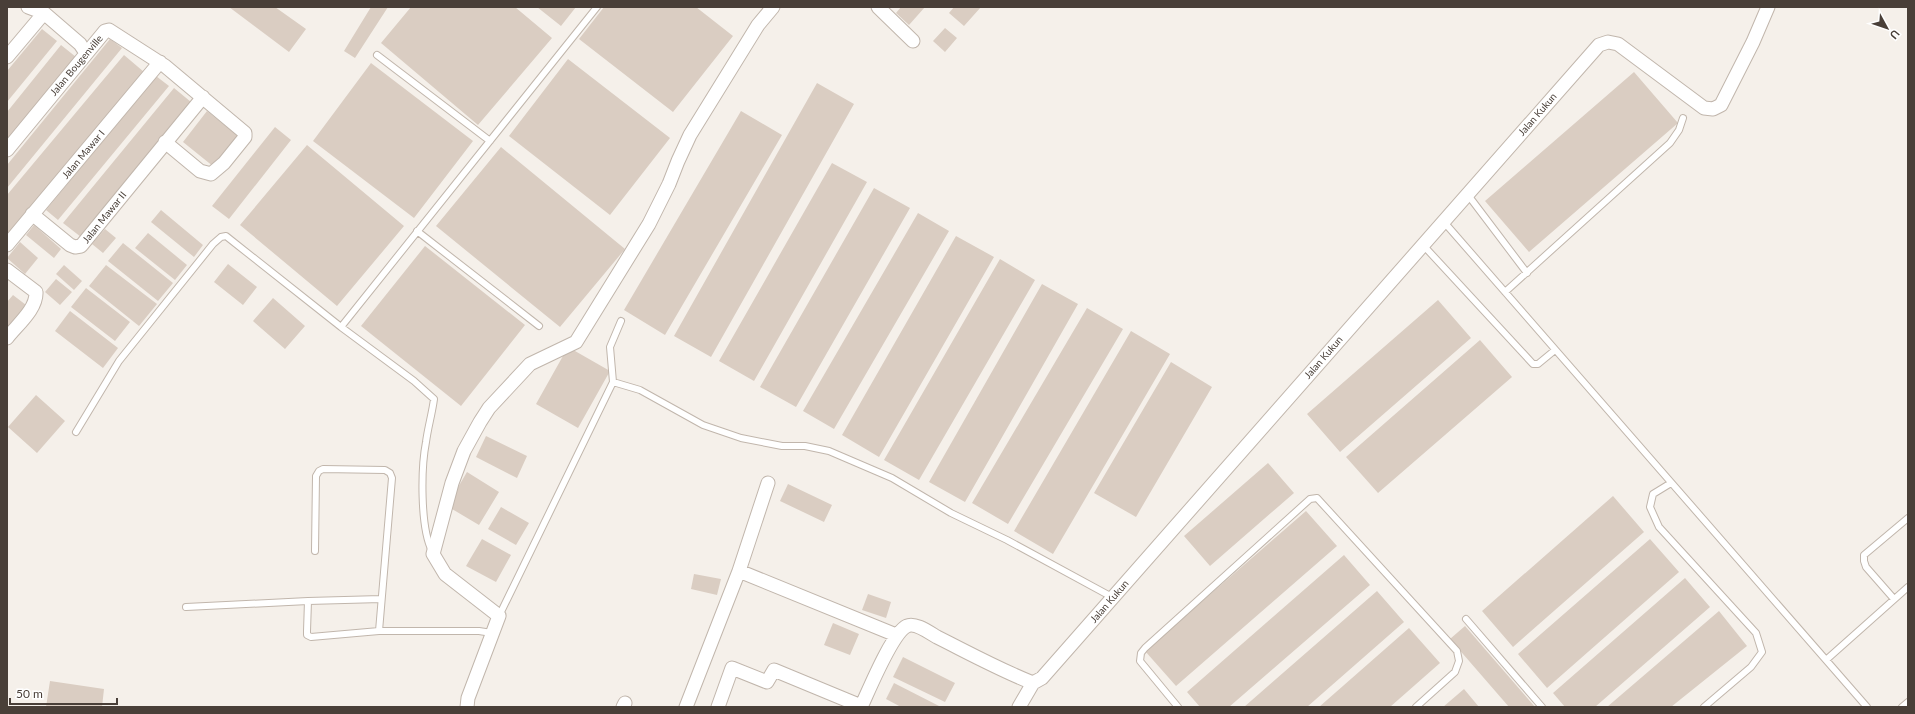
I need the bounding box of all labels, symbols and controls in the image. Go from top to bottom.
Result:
north arrow [1867,8,1907,48]
text: U [1887,27,1903,42]
street label: Jalan Bougenville [47,32,105,98]
street label: Jalan Kukun [1515,90,1559,138]
street label: Jalan Mawar I [59,127,107,181]
street label: Jalan Mawar II [80,189,128,245]
street label: Jalan Kukun [1301,333,1345,381]
street label: Jalan Kukun [1087,577,1131,625]
scale bar [10,680,117,706]
text: 50 m [16,686,43,701]

